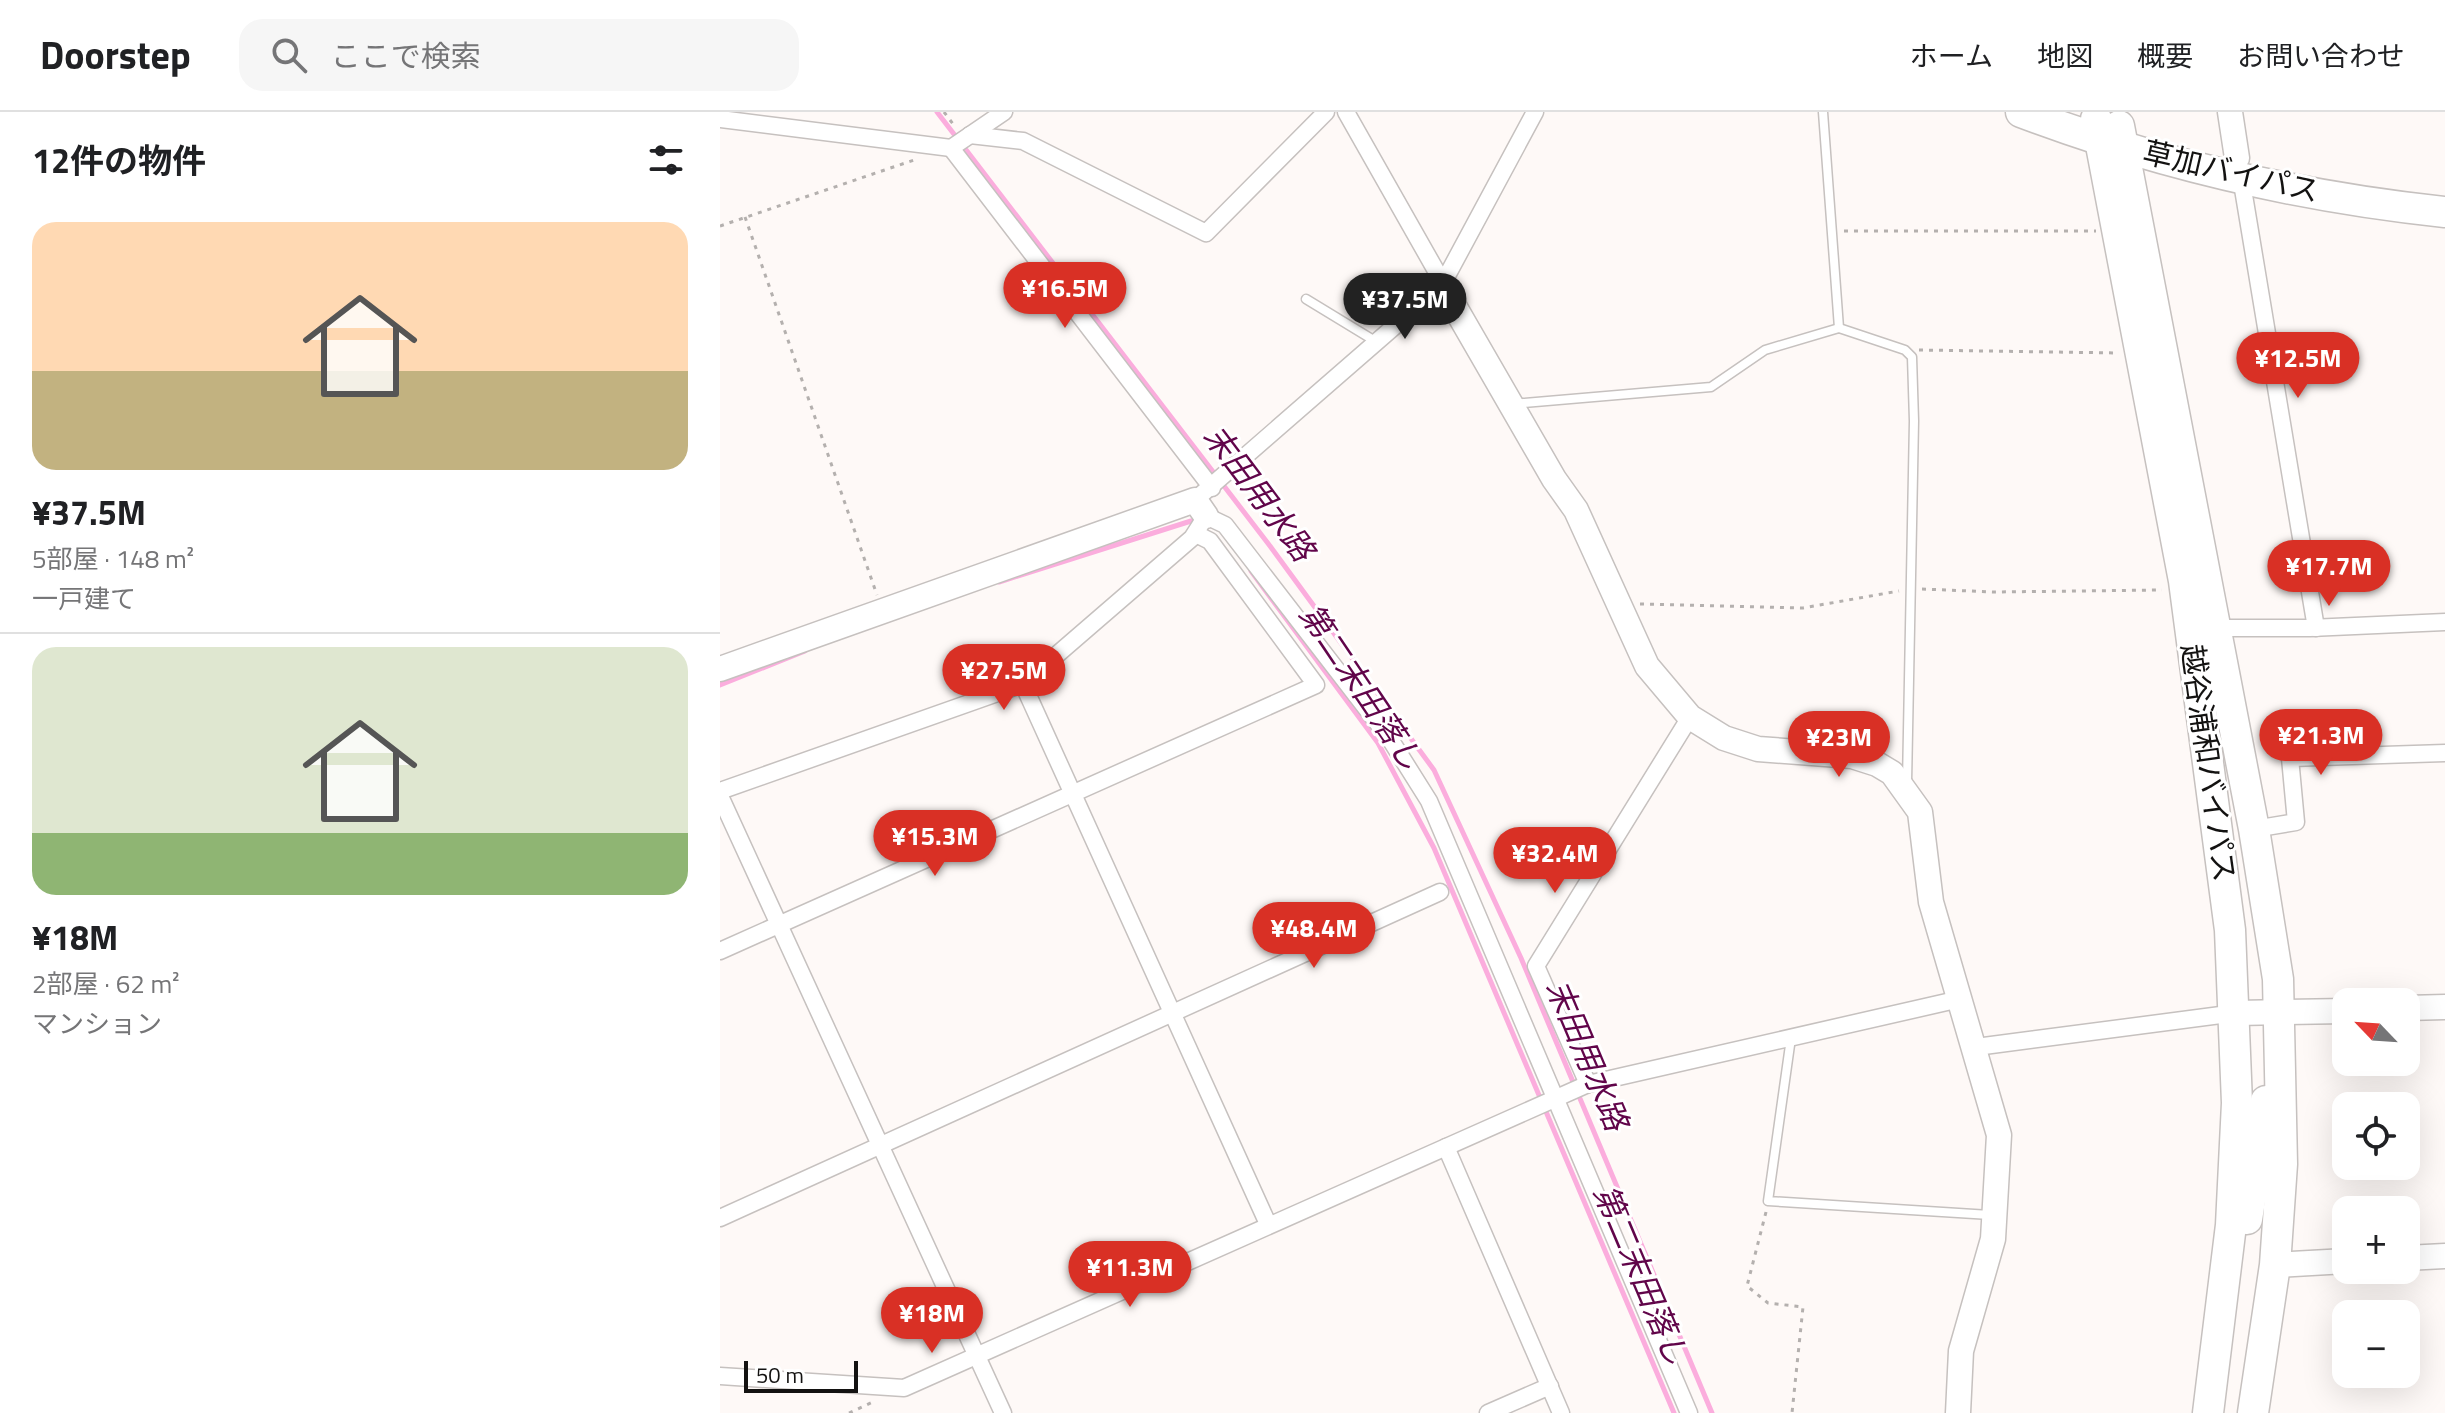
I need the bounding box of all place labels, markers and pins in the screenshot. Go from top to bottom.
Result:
pin: ¥16.5M [1000,262,1130,330]
pin: ¥37.5M [1340,273,1470,341]
pin: ¥12.5M [2233,332,2363,400]
pin: ¥17.7M [2264,540,2394,608]
pin: ¥27.5M [939,644,1069,712]
pin: ¥21.3M [2256,709,2386,777]
pin: ¥23M [1792,711,1886,779]
pin: ¥15.3M [870,810,1000,878]
pin: ¥32.4M [1490,827,1620,895]
pin: ¥48.4M [1249,902,1379,970]
pin: ¥11.3M [1065,1241,1195,1309]
pin: ¥18M [885,1287,979,1355]

